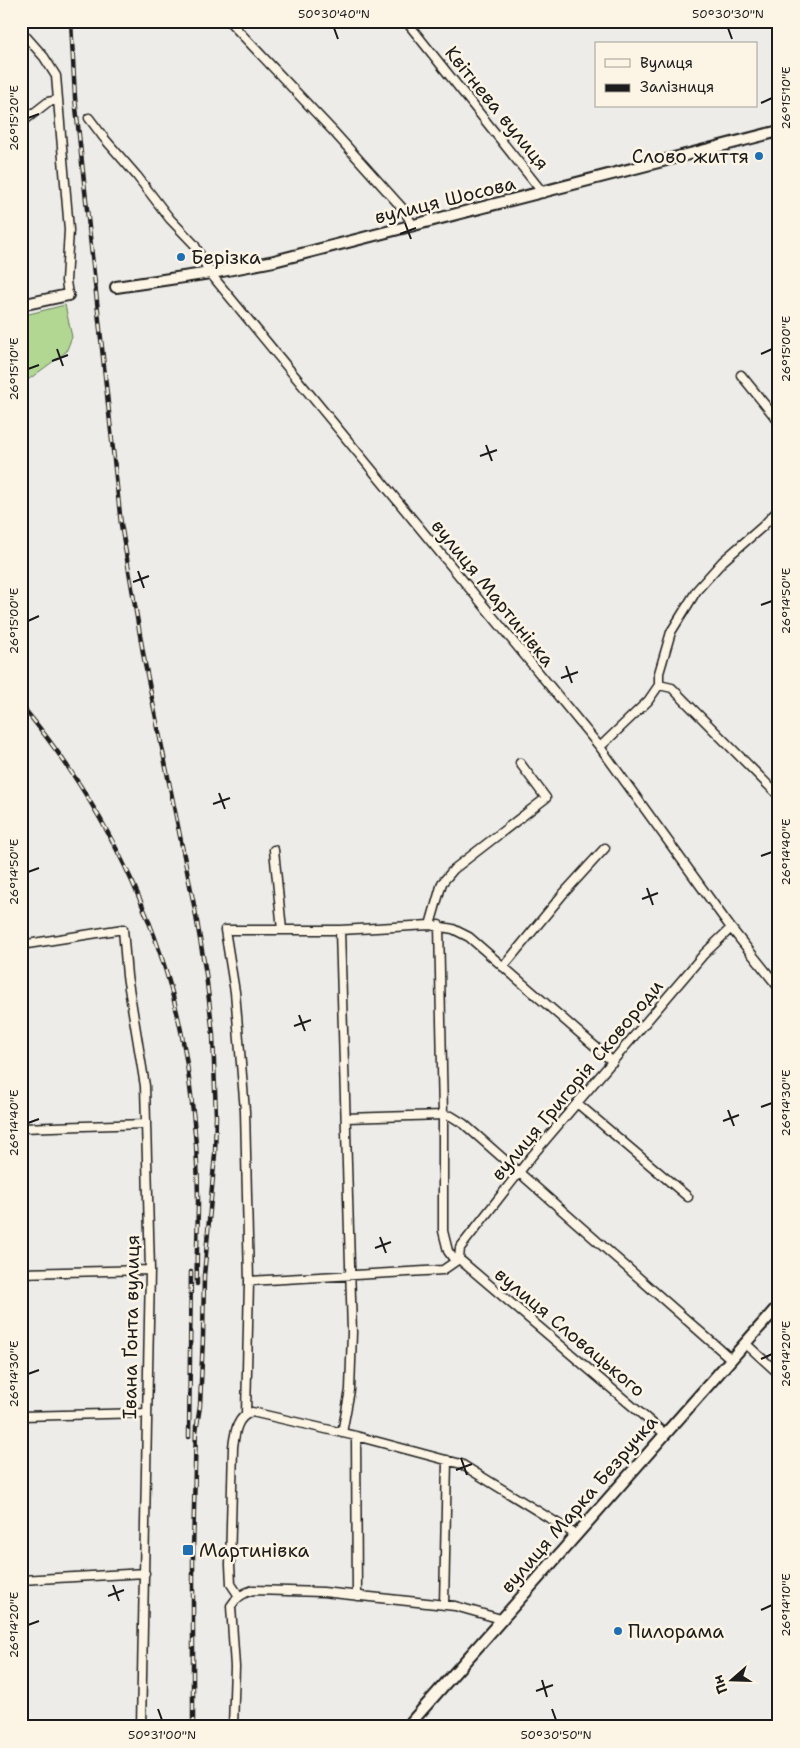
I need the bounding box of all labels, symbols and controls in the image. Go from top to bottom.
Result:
text: 50°30'40"N [298,6,370,22]
text: 50°30'30"N [692,6,764,22]
street label: Квітнева вулиця [439,41,555,175]
legend [595,42,758,108]
text: Вулиця [640,53,693,73]
text: 26°15'10"E [778,66,794,130]
text: Залізниця [640,77,714,97]
text: 26°15'20"E [6,85,22,151]
place label: Слово життя [632,144,749,169]
marker: Слово життя [753,150,765,162]
street label: вулиця Шосова [372,170,518,230]
place label: Берізка [191,245,261,270]
marker: Берізка [175,251,187,263]
text: 26°15'00"E [778,316,794,382]
text: 26°15'10"E [6,337,22,401]
street label: вулиця Мартинівка [426,514,560,672]
text: 26°14'50"E [778,568,794,634]
text: 26°15'00"E [6,588,22,654]
text: 26°14'40"E [778,819,794,885]
text: 26°14'50"E [6,839,22,905]
street label: вулиця Григорія Сковороди [485,974,669,1186]
text: 26°14'30"E [778,1070,794,1136]
text: 26°14'40"E [6,1090,22,1156]
street label: Івана Ґонта вулиця [117,1235,145,1419]
street label: вулиця Словацького [489,1262,651,1402]
text: 26°14'20"E [778,1321,794,1387]
text: 26°14'30"E [6,1341,22,1407]
street label: вулиця Марка Безручка [495,1410,663,1598]
place label: Мартинівка [199,1538,310,1563]
marker: Мартинівка [181,1543,195,1557]
text: 26°14'10"E [778,1573,794,1637]
text: 26°14'20"E [6,1592,22,1658]
place label: Пилорама [628,1619,724,1644]
marker: Пилорама [612,1625,624,1637]
north arrow [708,1656,758,1706]
text: Пн [708,1673,731,1696]
text: 50°31'00"N [128,1727,196,1743]
text: 50°30'50"N [520,1727,592,1743]

